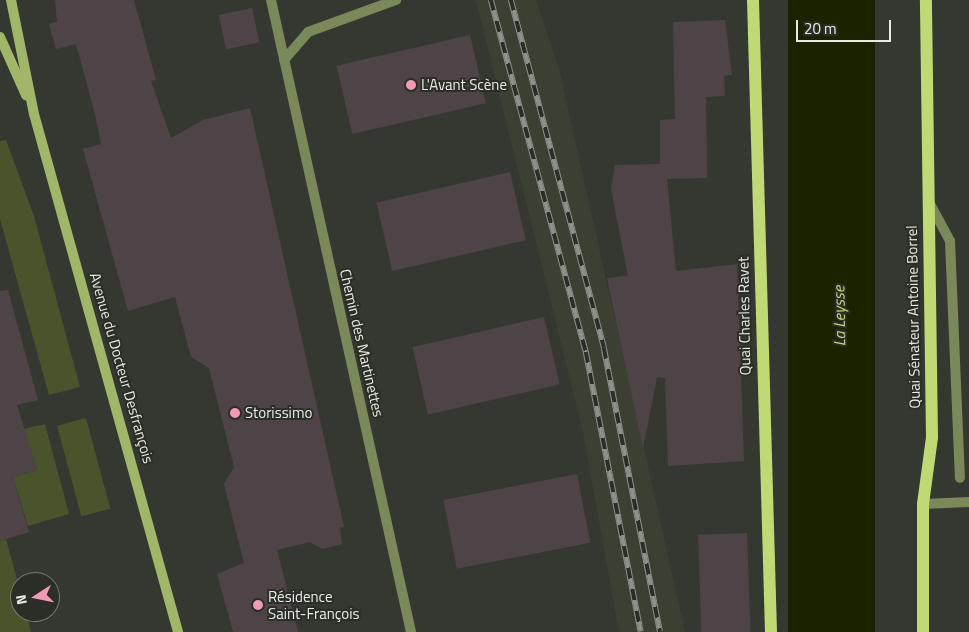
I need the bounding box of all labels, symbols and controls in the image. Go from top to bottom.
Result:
scale bar [799,10,894,42]
text: 20 m [804,17,837,40]
place label: L'Avant Scène [421,76,507,94]
marker: L'Avant Scène [405,79,417,91]
street label: Quai Sénateur Antoine Borrel [902,225,924,409]
street label: Quai Charles Ravet [734,256,754,376]
street label: Chemin des Martinettes [336,267,388,419]
street label: Avenue du Docteur Desfrançois [86,271,158,465]
water label: La Leysse [829,286,849,346]
place label: Storissimo [245,404,312,422]
marker: Storissimo [229,407,241,419]
north arrow [10,572,60,622]
place label: Résidence Saint-François [268,587,359,622]
text: N [10,593,32,607]
marker: Résidence Saint-François [252,599,264,611]

